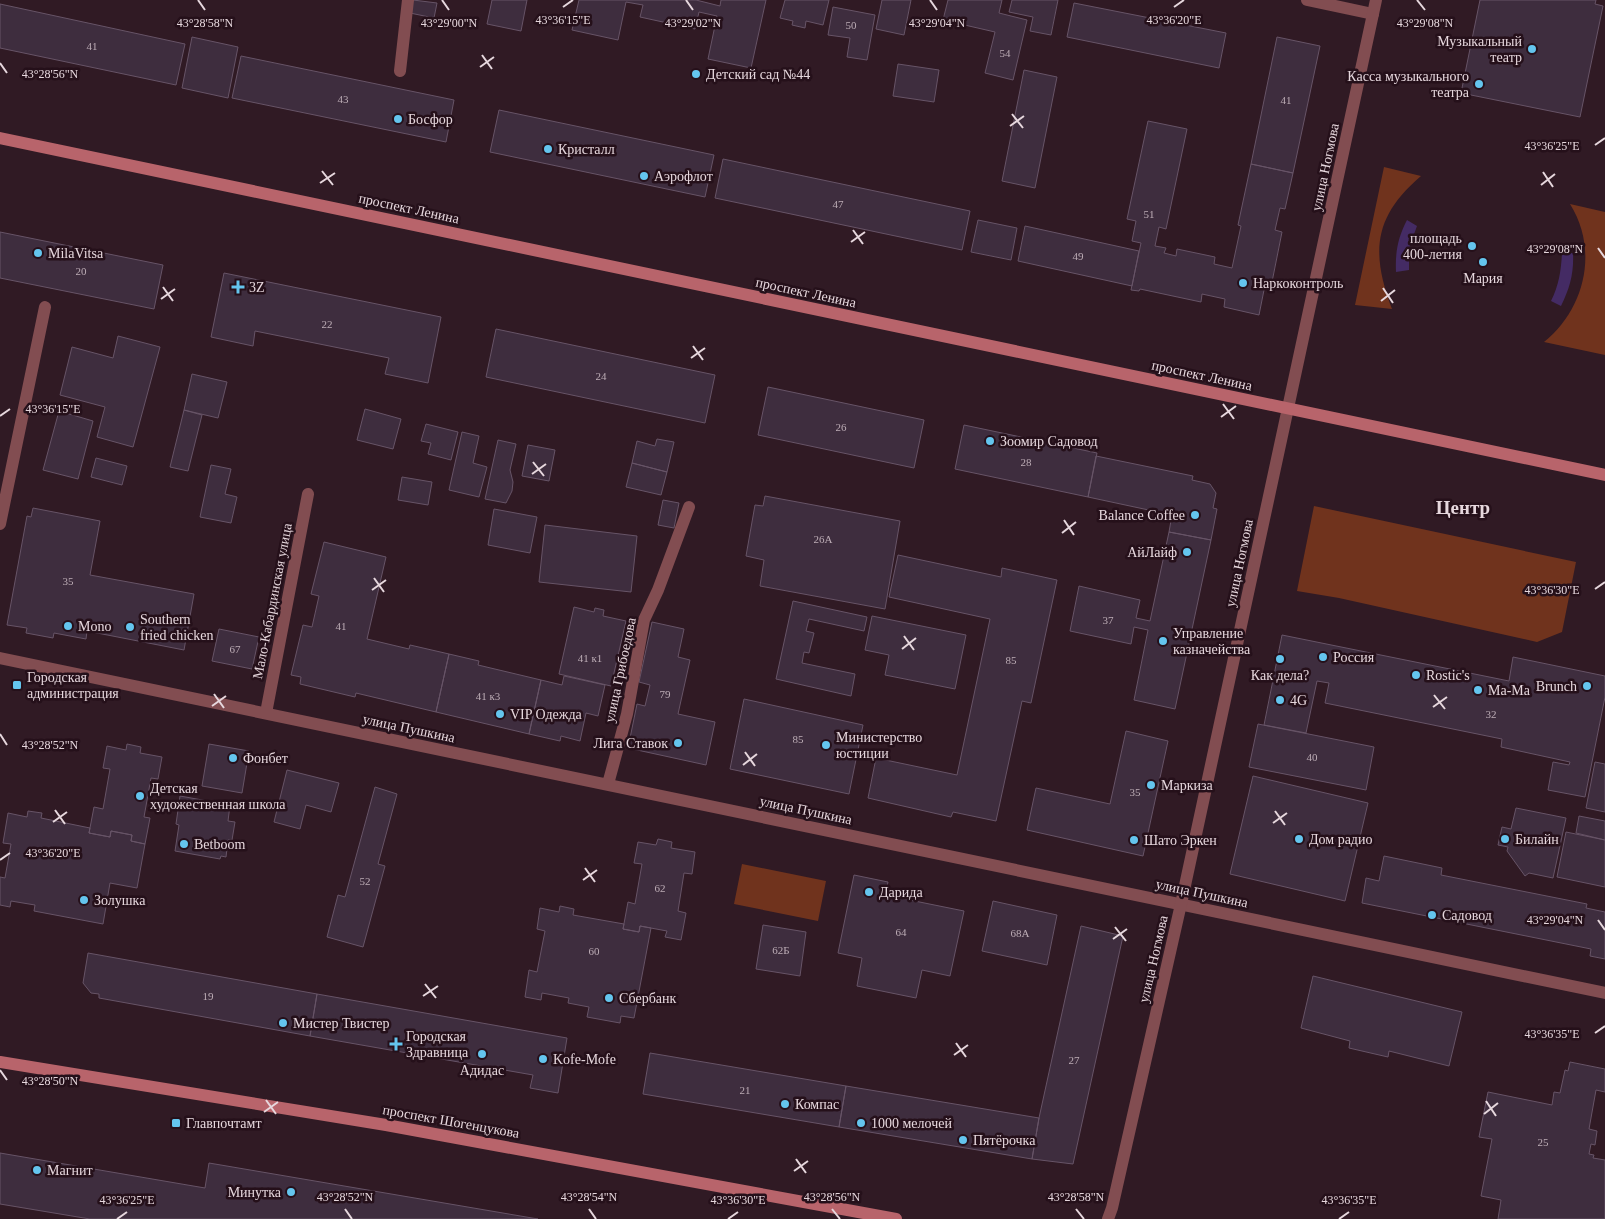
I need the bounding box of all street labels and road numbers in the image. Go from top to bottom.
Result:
street label: улица Ногмова [1309,121,1342,212]
street label: проспект Ленина [357,191,461,227]
street label: проспект Ленина [754,275,858,311]
street label: проспект Ленина [1150,358,1254,394]
street label: улица Ногмова [1223,517,1256,608]
street label: Мало-Кабардинская улица [250,521,295,680]
street label: улица Грибоедова [602,616,639,724]
street label: улица Пушкина [361,711,457,746]
street label: улица Пушкина [758,793,854,828]
street label: улица Пушкина [1154,876,1250,911]
street label: улица Ногмова [1136,913,1171,1004]
street label: проспект Шогенцукова [381,1102,521,1141]

